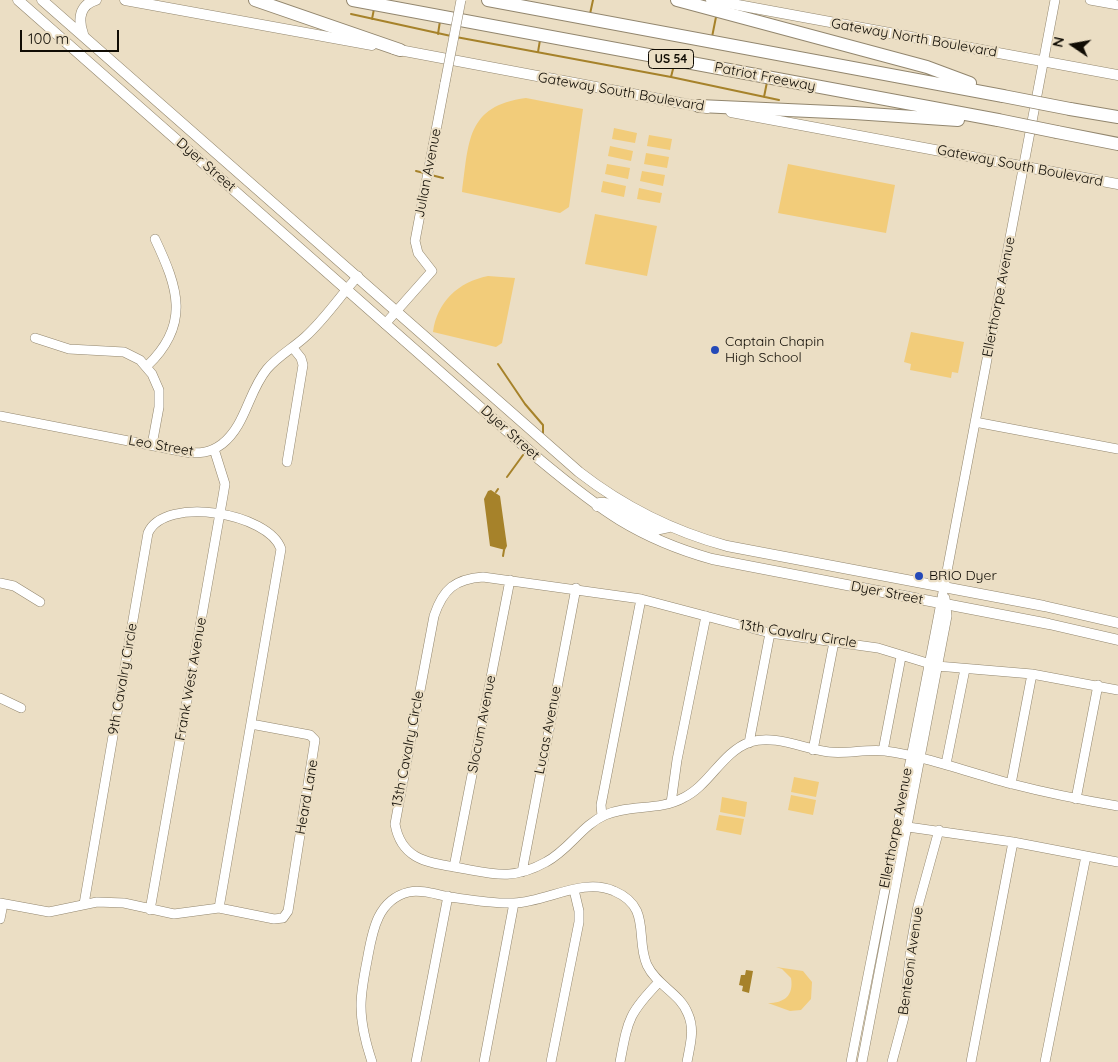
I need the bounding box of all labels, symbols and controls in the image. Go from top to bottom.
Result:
street label: Gateway North Boulevard [830,15,998,61]
scale bar [22,20,121,52]
north arrow [1048,20,1098,70]
text: 100 m [28,29,69,48]
text: N [1048,35,1068,49]
road number: US 54 [648,50,694,68]
street label: Patriot Freeway [713,59,817,95]
street label: Gateway South Boulevard [537,69,705,115]
street label: Julian Avenue [411,127,445,219]
street label: Dyer Street [173,135,239,195]
street label: Gateway South Boulevard [936,142,1104,190]
street label: Ellerthorpe Avenue [979,235,1019,359]
place label: Captain Chapin High School [725,334,824,367]
marker: Captain Chapin High School [709,344,721,356]
street label: Dyer Street [477,402,543,464]
street label: Leo Street [127,432,195,460]
place label: BRIO Dyer [929,568,997,584]
marker: BRIO Dyer [913,570,925,582]
street label: Dyer Street [849,578,925,608]
street label: Frank West Avenue [172,616,210,742]
street label: 13th Cavalry Circle [738,616,858,652]
street label: 9th Cavalry Circle [105,622,141,736]
street label: Slocum Avenue [464,674,500,774]
street label: Lucas Avenue [531,685,565,775]
street label: 13th Cavalry Circle [388,689,428,809]
street label: Heard Lane [292,758,322,836]
street label: Ellerthorpe Avenue [876,766,916,890]
street label: Benteoni Avenue [895,906,927,1016]

